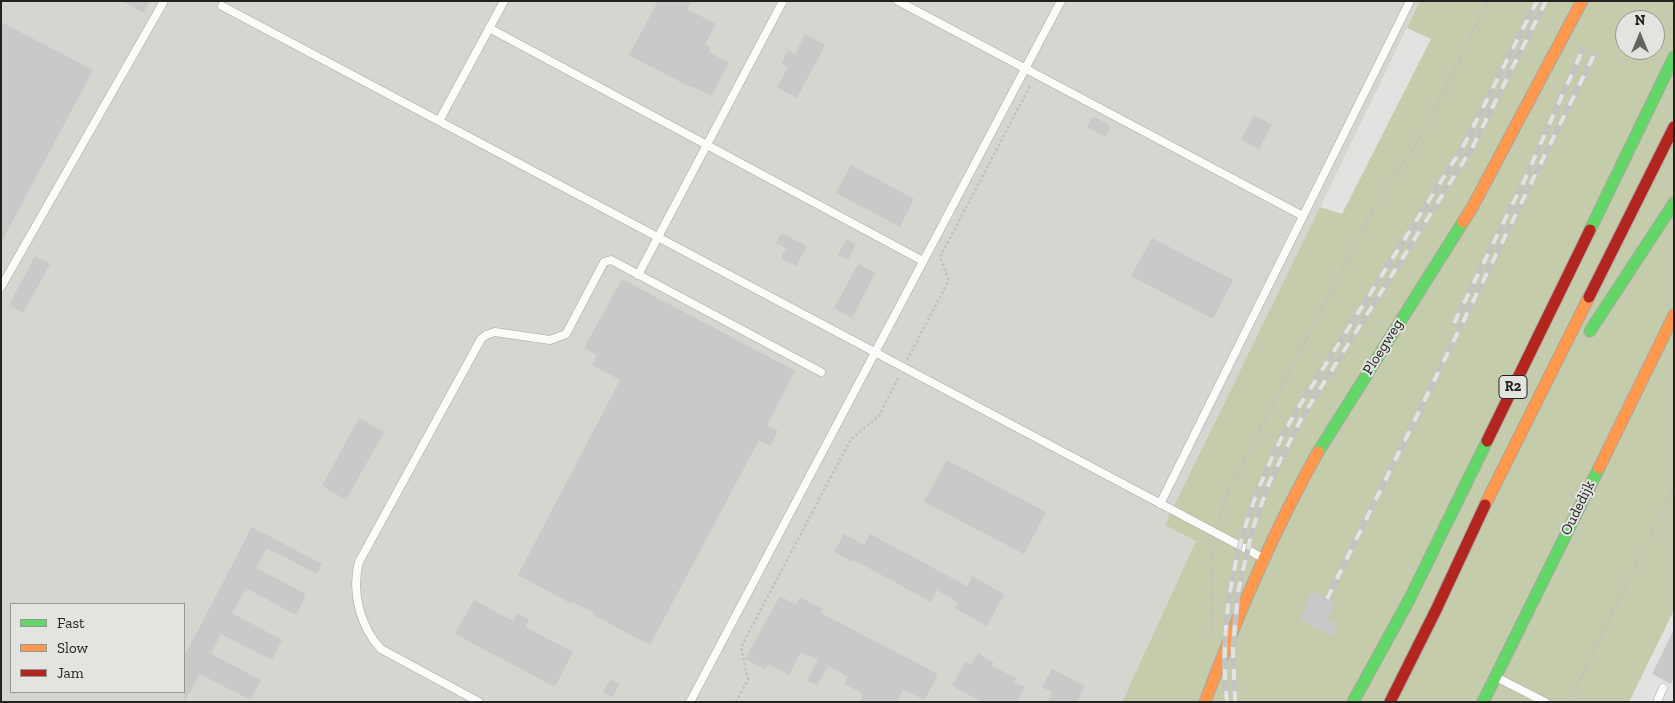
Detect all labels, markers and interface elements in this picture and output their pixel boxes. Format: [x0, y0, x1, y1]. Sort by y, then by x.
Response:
north arrow [1615, 10, 1665, 60]
text: N [1635, 12, 1645, 29]
street label: Ploegweg [1359, 316, 1407, 378]
road number: R2 [1499, 376, 1527, 398]
street label: Oudedijk [1557, 478, 1599, 538]
legend [10, 603, 185, 693]
text: Fast [57, 614, 85, 632]
text: Slow [57, 639, 88, 657]
text: Jam [57, 664, 84, 682]

